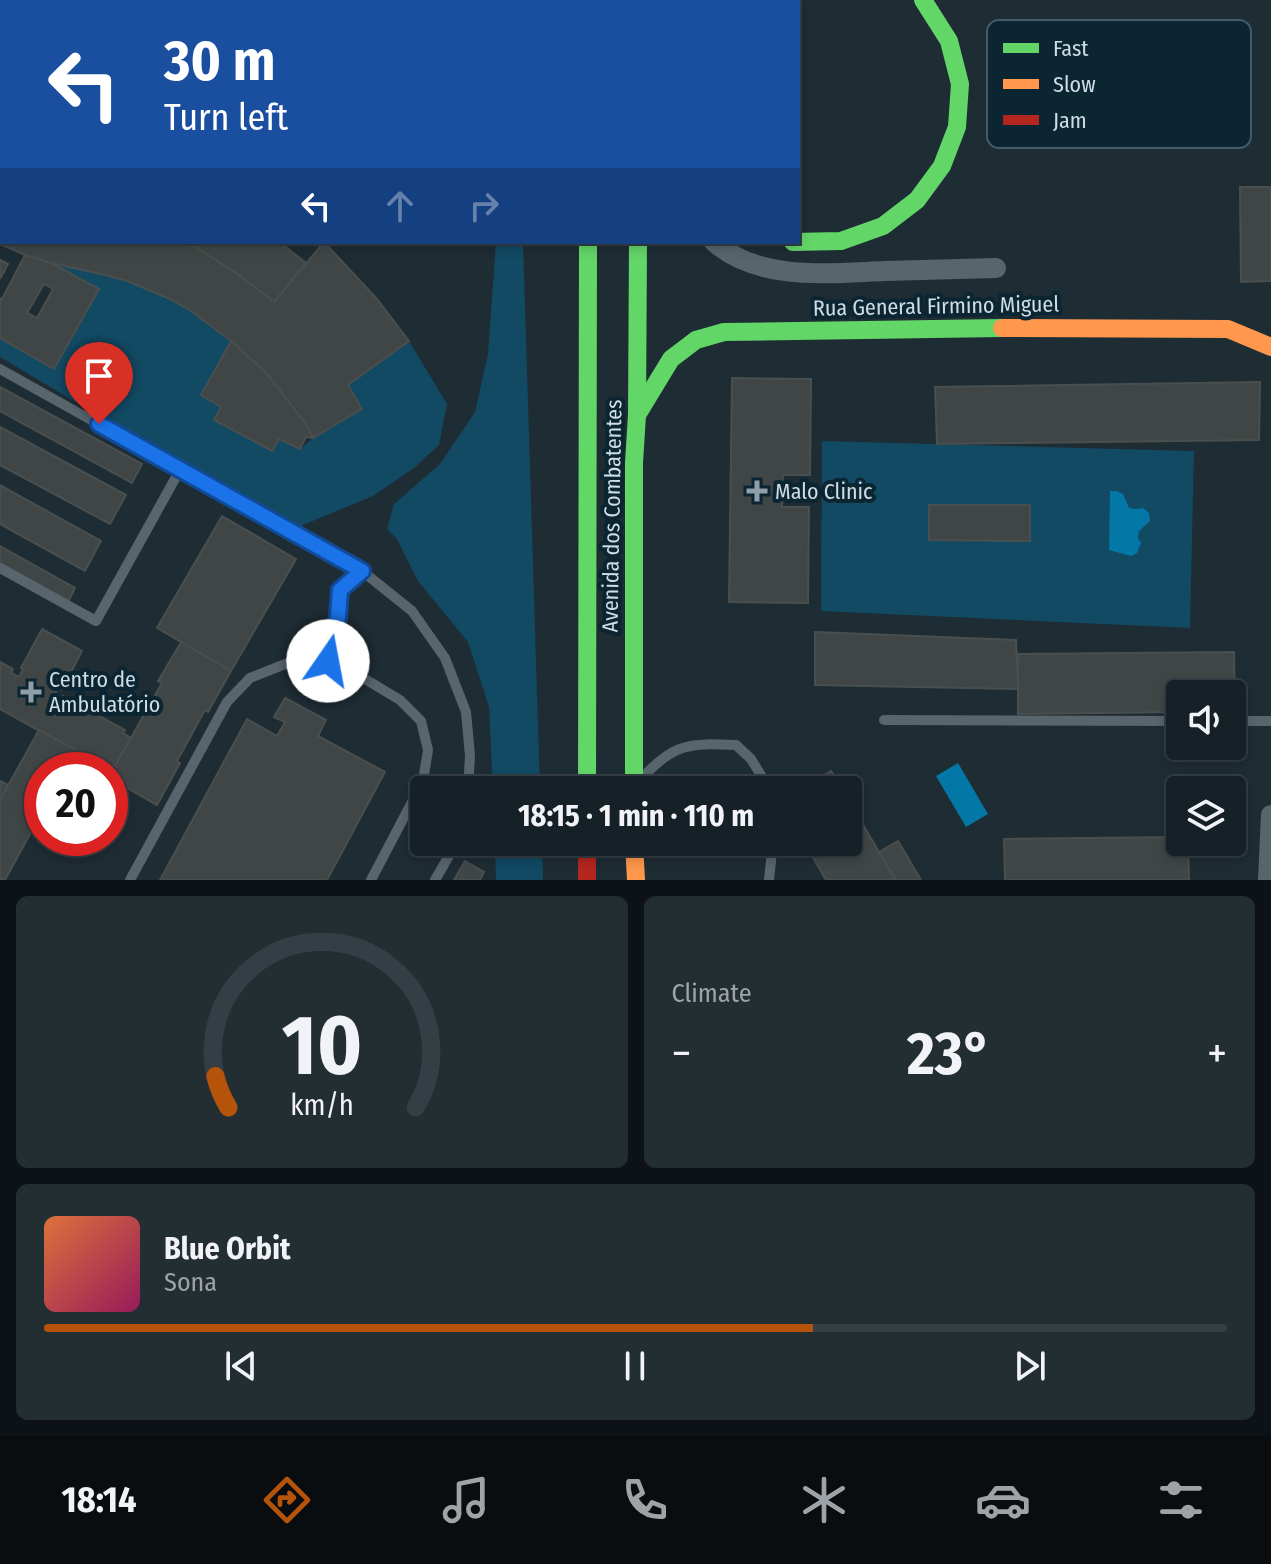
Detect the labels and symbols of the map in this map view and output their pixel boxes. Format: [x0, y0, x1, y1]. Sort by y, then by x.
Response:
legend [987, 20, 1251, 148]
text: Fast [1053, 35, 1089, 62]
text: Slow [1053, 71, 1096, 98]
text: Jam [1053, 107, 1087, 134]
street label: Rua General Firmino Miguel [813, 290, 1060, 322]
pin [65, 342, 133, 424]
street label: Avenida dos Combatentes [596, 399, 628, 633]
place label: Malo Clinic [775, 478, 873, 505]
marker: Malo Clinic [746, 480, 768, 502]
position arrow [286, 619, 370, 703]
place label: Centro de Ambulatório [49, 666, 160, 718]
marker: Centro de Ambulatório [20, 681, 42, 703]
speed limit sign: 20 [24, 752, 128, 856]

